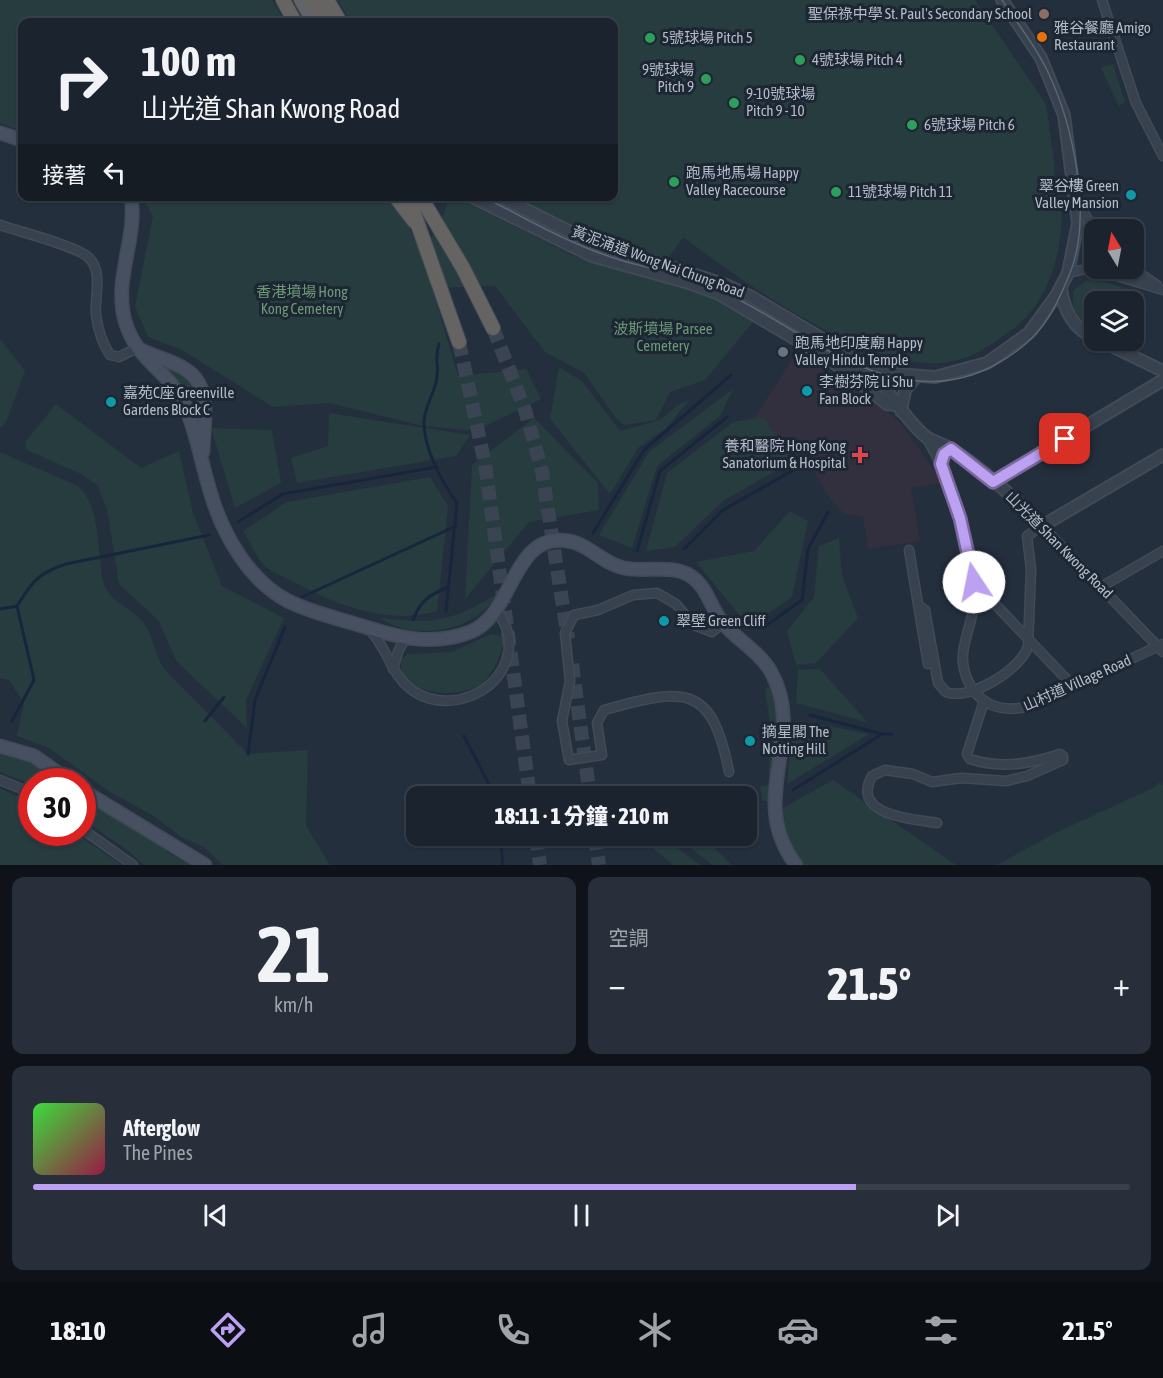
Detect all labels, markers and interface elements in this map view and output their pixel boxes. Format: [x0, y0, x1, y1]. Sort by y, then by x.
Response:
place label: 聖保祿中學 St. Paul's Secondary School [808, 5, 1032, 22]
marker: 聖保祿中學 St. Paul's Secondary School [1037, 7, 1051, 21]
place label: 雅谷餐廳 Amigo Restaurant [1054, 19, 1151, 53]
place label: 5號球場 Pitch 5 [662, 29, 753, 46]
marker: 雅谷餐廳 Amigo Restaurant [1035, 30, 1049, 44]
marker: 5號球場 Pitch 5 [643, 31, 657, 45]
text: 100 m [141, 37, 236, 85]
icon: right [42, 42, 120, 120]
place label: 4號球場 Pitch 4 [812, 51, 903, 68]
marker: 4號球場 Pitch 4 [793, 53, 807, 67]
place label: 9號球場 Pitch 9 [642, 61, 694, 95]
marker: 9號球場 Pitch 9 [699, 72, 713, 86]
place label: 9-10號球場 Pitch 9 - 10 [746, 85, 815, 119]
text: 山光道 Shan Kwong Road [141, 93, 400, 124]
marker: 9-10號球場 Pitch 9 - 10 [727, 96, 741, 110]
place label: 6號球場 Pitch 6 [924, 116, 1015, 133]
marker: 6號球場 Pitch 6 [905, 118, 919, 132]
icon: left [98, 156, 131, 189]
text: 接著 [42, 162, 86, 188]
place label: 跑馬地馬場 Happy Valley Racecourse [686, 164, 799, 198]
marker: 跑馬地馬場 Happy Valley Racecourse [667, 175, 681, 189]
place label: 翠谷樓 Green Valley Mansion [1035, 177, 1119, 211]
place label: 11號球場 Pitch 11 [848, 183, 953, 200]
marker: 11號球場 Pitch 11 [829, 185, 843, 199]
marker: 翠谷樓 Green Valley Mansion [1124, 188, 1138, 202]
north arrow [1084, 219, 1144, 279]
map controls [1084, 219, 1144, 351]
street label: 黃泥涌道 Wong Nai Chung Road [570, 222, 747, 301]
park label: 香港墳場 Hong Kong Cemetery [256, 283, 348, 317]
button: layers [1084, 291, 1144, 351]
park label: 波斯墳場 Parsee Cemetery [613, 320, 713, 354]
place label: 跑馬地印度廟 Happy Valley Hindu Temple [795, 334, 923, 368]
marker: 跑馬地印度廟 Happy Valley Hindu Temple [776, 345, 790, 359]
place label: 李樹芬院 Li Shu Fan Block [819, 373, 913, 407]
place label: 嘉苑C座 Greenville Gardens Block C [123, 384, 234, 418]
marker: 李樹芬院 Li Shu Fan Block [800, 384, 814, 398]
marker: 嘉苑C座 Greenville Gardens Block C [104, 395, 118, 409]
pin [1039, 413, 1090, 464]
icon: arrive [1048, 422, 1081, 455]
place label: 養和醫院 Hong Kong Sanatorium & Hospital [723, 437, 847, 471]
marker: 養和醫院 Hong Kong Sanatorium & Hospital [851, 446, 869, 464]
street label: 山光道 Shan Kwong Road [1002, 488, 1116, 602]
position arrow [942, 550, 1006, 614]
place label: 翠壁 Green Cliff [676, 612, 766, 629]
marker: 翠壁 Green Cliff [657, 614, 671, 628]
street label: 山村道 Village Road [1020, 651, 1133, 714]
place label: 摘星閣 The Notting Hill [762, 723, 830, 757]
marker: 摘星閣 The Notting Hill [743, 734, 757, 748]
speed limit sign: 30 [18, 768, 96, 846]
text: 18:11 · 1 分鐘 · 210 m [495, 803, 668, 829]
text: 21 [257, 909, 330, 999]
text: 空調 [609, 926, 649, 949]
text: 21.5° [827, 958, 911, 1010]
text: − [609, 965, 626, 1003]
text: + [1113, 965, 1130, 1003]
text: km/h [274, 993, 314, 1016]
text: Afterglow [123, 1115, 200, 1141]
text: The Pines [123, 1141, 193, 1164]
icon: previous [199, 1199, 232, 1232]
icon: pause [565, 1199, 598, 1232]
icon: next [931, 1199, 964, 1232]
icon: directions [207, 1309, 249, 1351]
icon: music [349, 1309, 391, 1351]
icon: phone [492, 1309, 534, 1351]
icon: climate [634, 1309, 676, 1351]
icon: car [777, 1309, 819, 1351]
icon: filters [920, 1309, 962, 1351]
text: 18:10 [50, 1315, 106, 1346]
text: 21.5° [1062, 1315, 1113, 1346]

